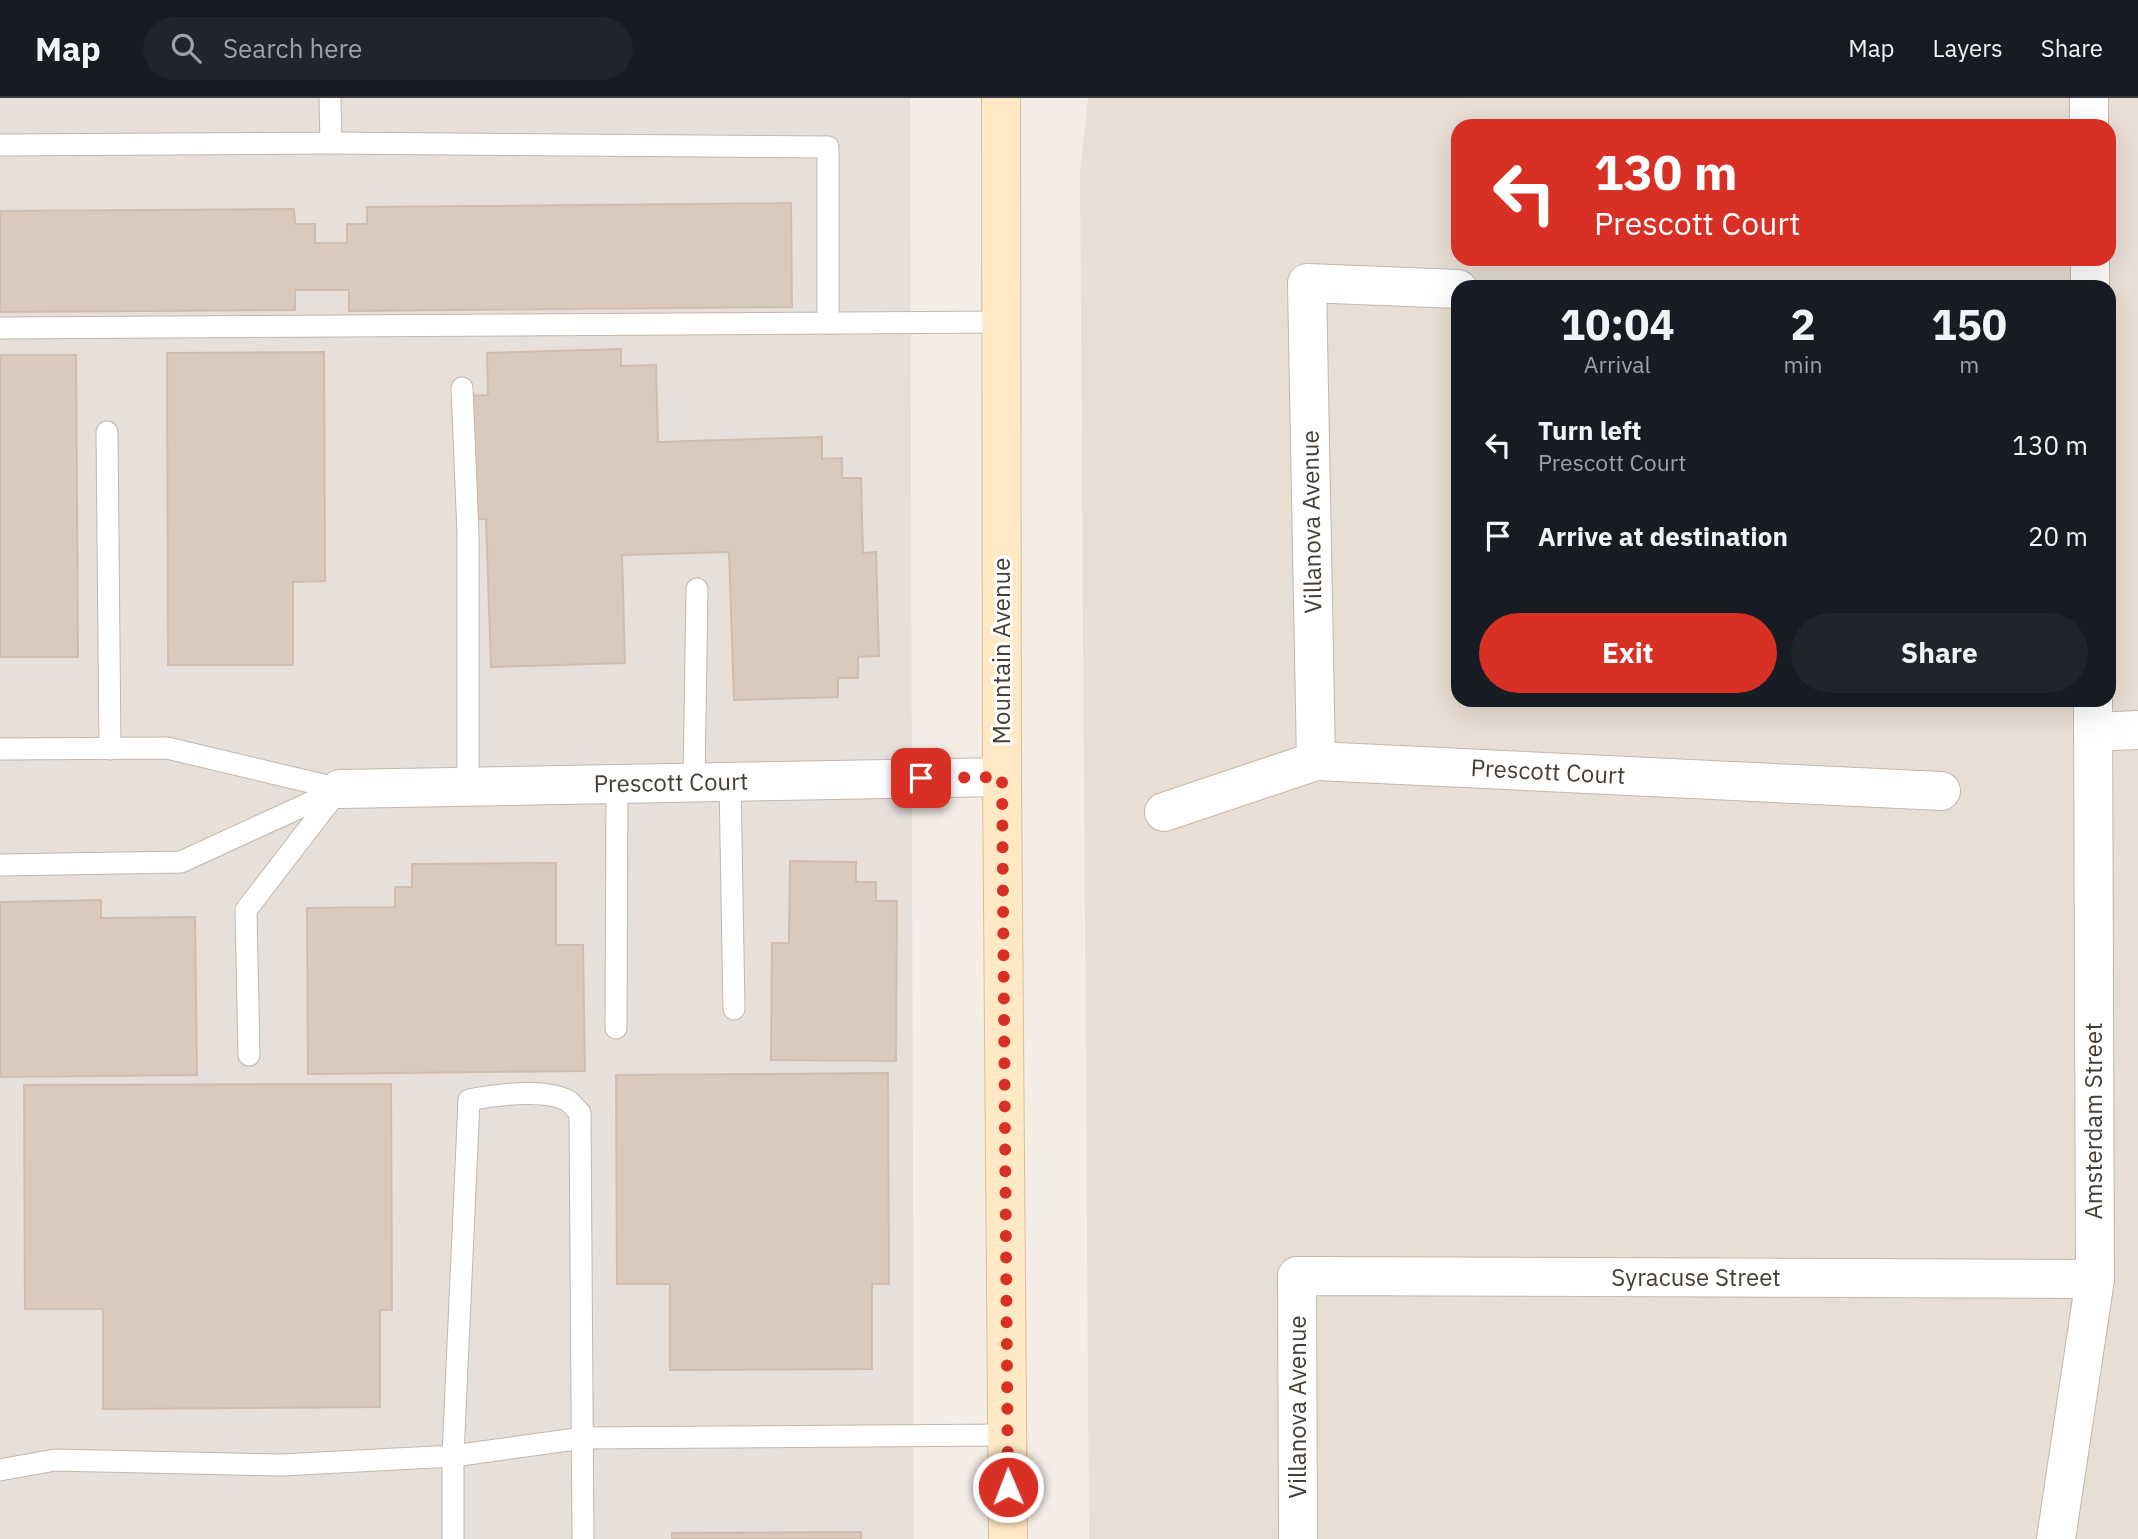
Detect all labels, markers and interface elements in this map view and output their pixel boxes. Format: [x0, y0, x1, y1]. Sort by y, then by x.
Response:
search box [143, 17, 633, 80]
text: Map [35, 27, 101, 70]
icon: search [167, 29, 205, 67]
text: Search here [223, 31, 362, 65]
text: Map [1848, 32, 1895, 64]
text: Layers [1933, 32, 2003, 64]
text: Share [2041, 32, 2103, 64]
text: 130 m [1594, 140, 1738, 203]
icon: left [1479, 147, 1570, 238]
text: Prescott Court [1594, 202, 1800, 244]
text: 10:04 [1560, 297, 1675, 352]
text: 2 [1790, 297, 1816, 352]
text: 150 [1931, 297, 2007, 352]
text: Arrival [1584, 349, 1651, 379]
text: min [1784, 349, 1822, 379]
text: m [1959, 349, 1979, 379]
text: Turn left [1538, 413, 1641, 447]
icon: left [1479, 426, 1517, 464]
text: 130 m [2012, 428, 2088, 462]
street label: Villanova Avenue [1293, 430, 1329, 614]
text: Prescott Court [1538, 447, 1686, 477]
icon: arrive [1479, 517, 1517, 555]
text: Arrive at destination [1538, 519, 1788, 553]
text: 20 m [2028, 519, 2088, 553]
street label: Mountain Avenue [985, 558, 1017, 744]
button: Exit [1479, 613, 1777, 693]
button: Share [1791, 613, 2088, 693]
pin [891, 748, 951, 808]
street label: Prescott Court [1470, 751, 1626, 791]
icon: arrive [902, 759, 940, 797]
street label: Prescott Court [593, 765, 749, 799]
street label: Amsterdam Street [2077, 1022, 2109, 1220]
street label: Syracuse Street [1611, 1261, 1781, 1293]
street label: Villanova Avenue [1281, 1315, 1313, 1499]
position arrow [971, 1450, 1045, 1524]

